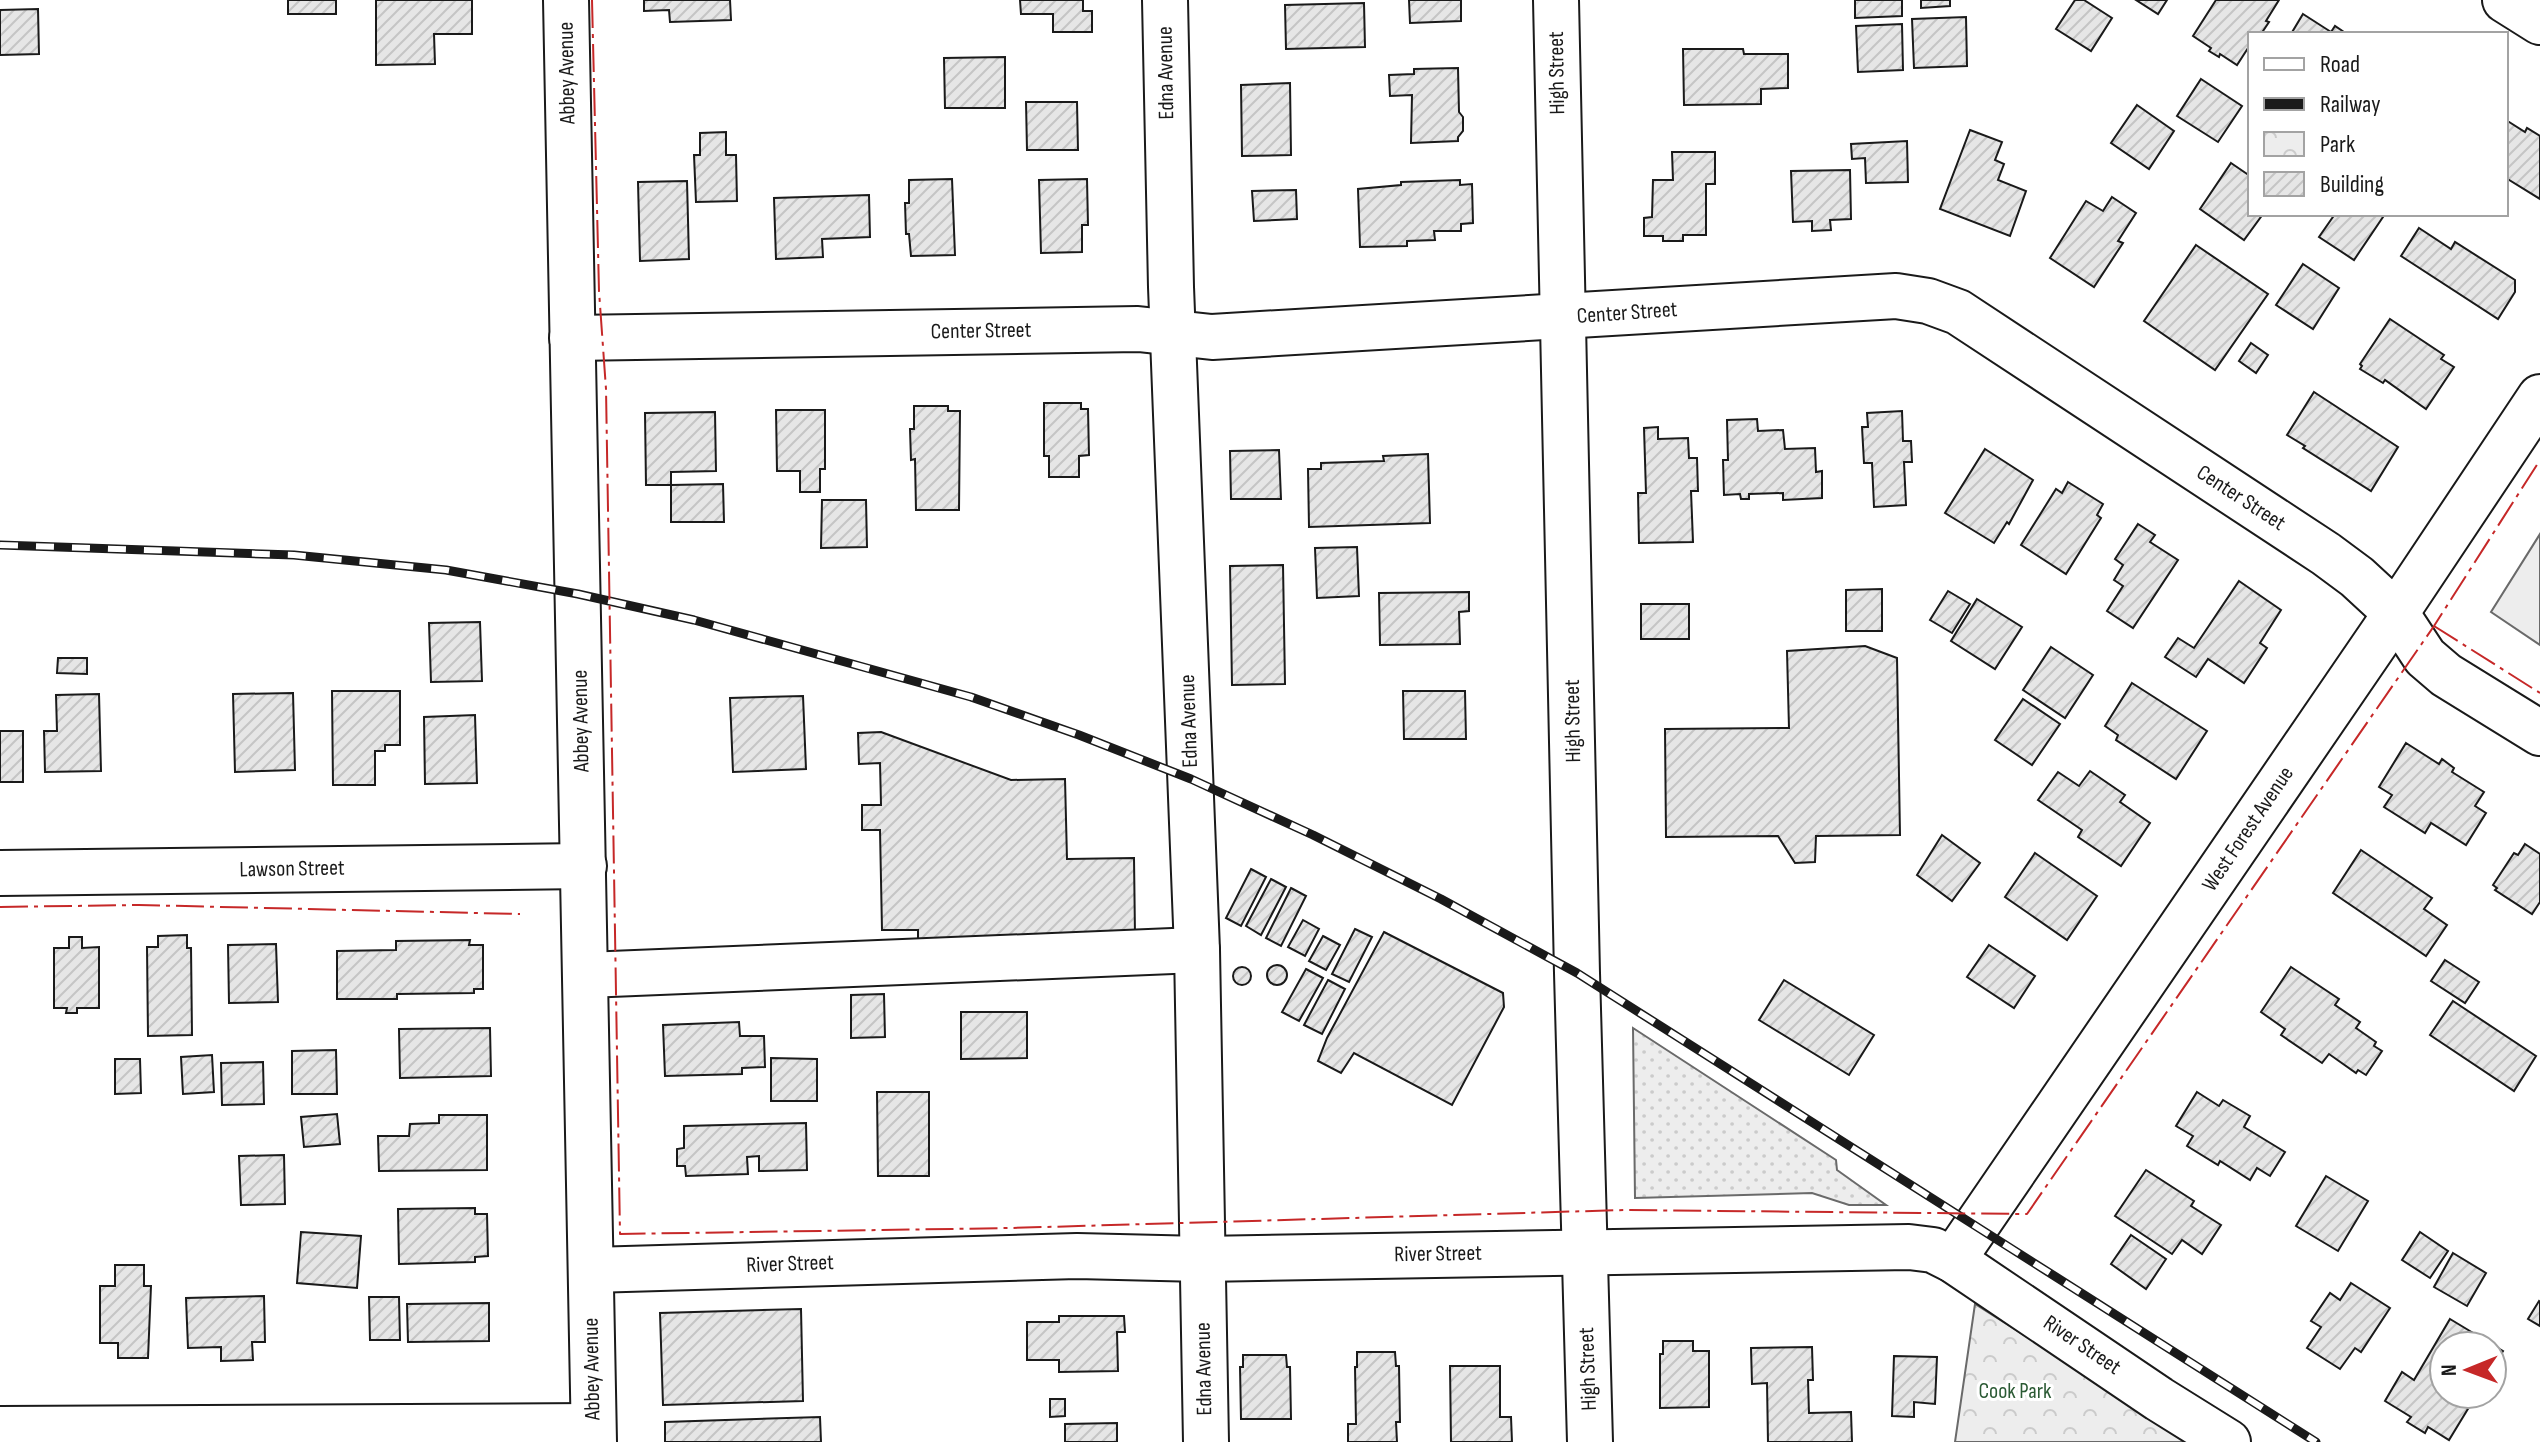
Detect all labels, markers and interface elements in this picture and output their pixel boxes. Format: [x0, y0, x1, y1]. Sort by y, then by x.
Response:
street label: Abbey Avenue [553, 22, 581, 125]
street label: Edna Avenue [1152, 26, 1180, 120]
street label: High Street [1543, 31, 1571, 115]
legend [2248, 32, 2508, 216]
text: Road [2320, 50, 2360, 79]
text: Railway [2320, 90, 2380, 119]
text: Park [2320, 130, 2355, 159]
text: Building [2320, 170, 2384, 199]
street label: Center Street [1576, 296, 1678, 330]
street label: Center Street [931, 317, 1032, 345]
street label: Center Street [2192, 459, 2291, 537]
street label: Abbey Avenue [567, 670, 595, 773]
street label: Edna Avenue [1174, 674, 1204, 768]
street label: High Street [1559, 679, 1587, 763]
street label: West Forest Avenue [2196, 761, 2300, 897]
street label: Lawson Street [239, 855, 345, 883]
street label: River Street [1394, 1240, 1482, 1268]
street label: River Street [746, 1249, 835, 1279]
street label: River Street [2038, 1309, 2126, 1381]
street label: Abbey Avenue [578, 1318, 606, 1421]
street label: Edna Avenue [1190, 1322, 1218, 1416]
street label: High Street [1573, 1327, 1603, 1411]
north arrow [2428, 1330, 2508, 1410]
text: N [2436, 1364, 2463, 1376]
park label: Cook Park [1979, 1378, 2052, 1405]

